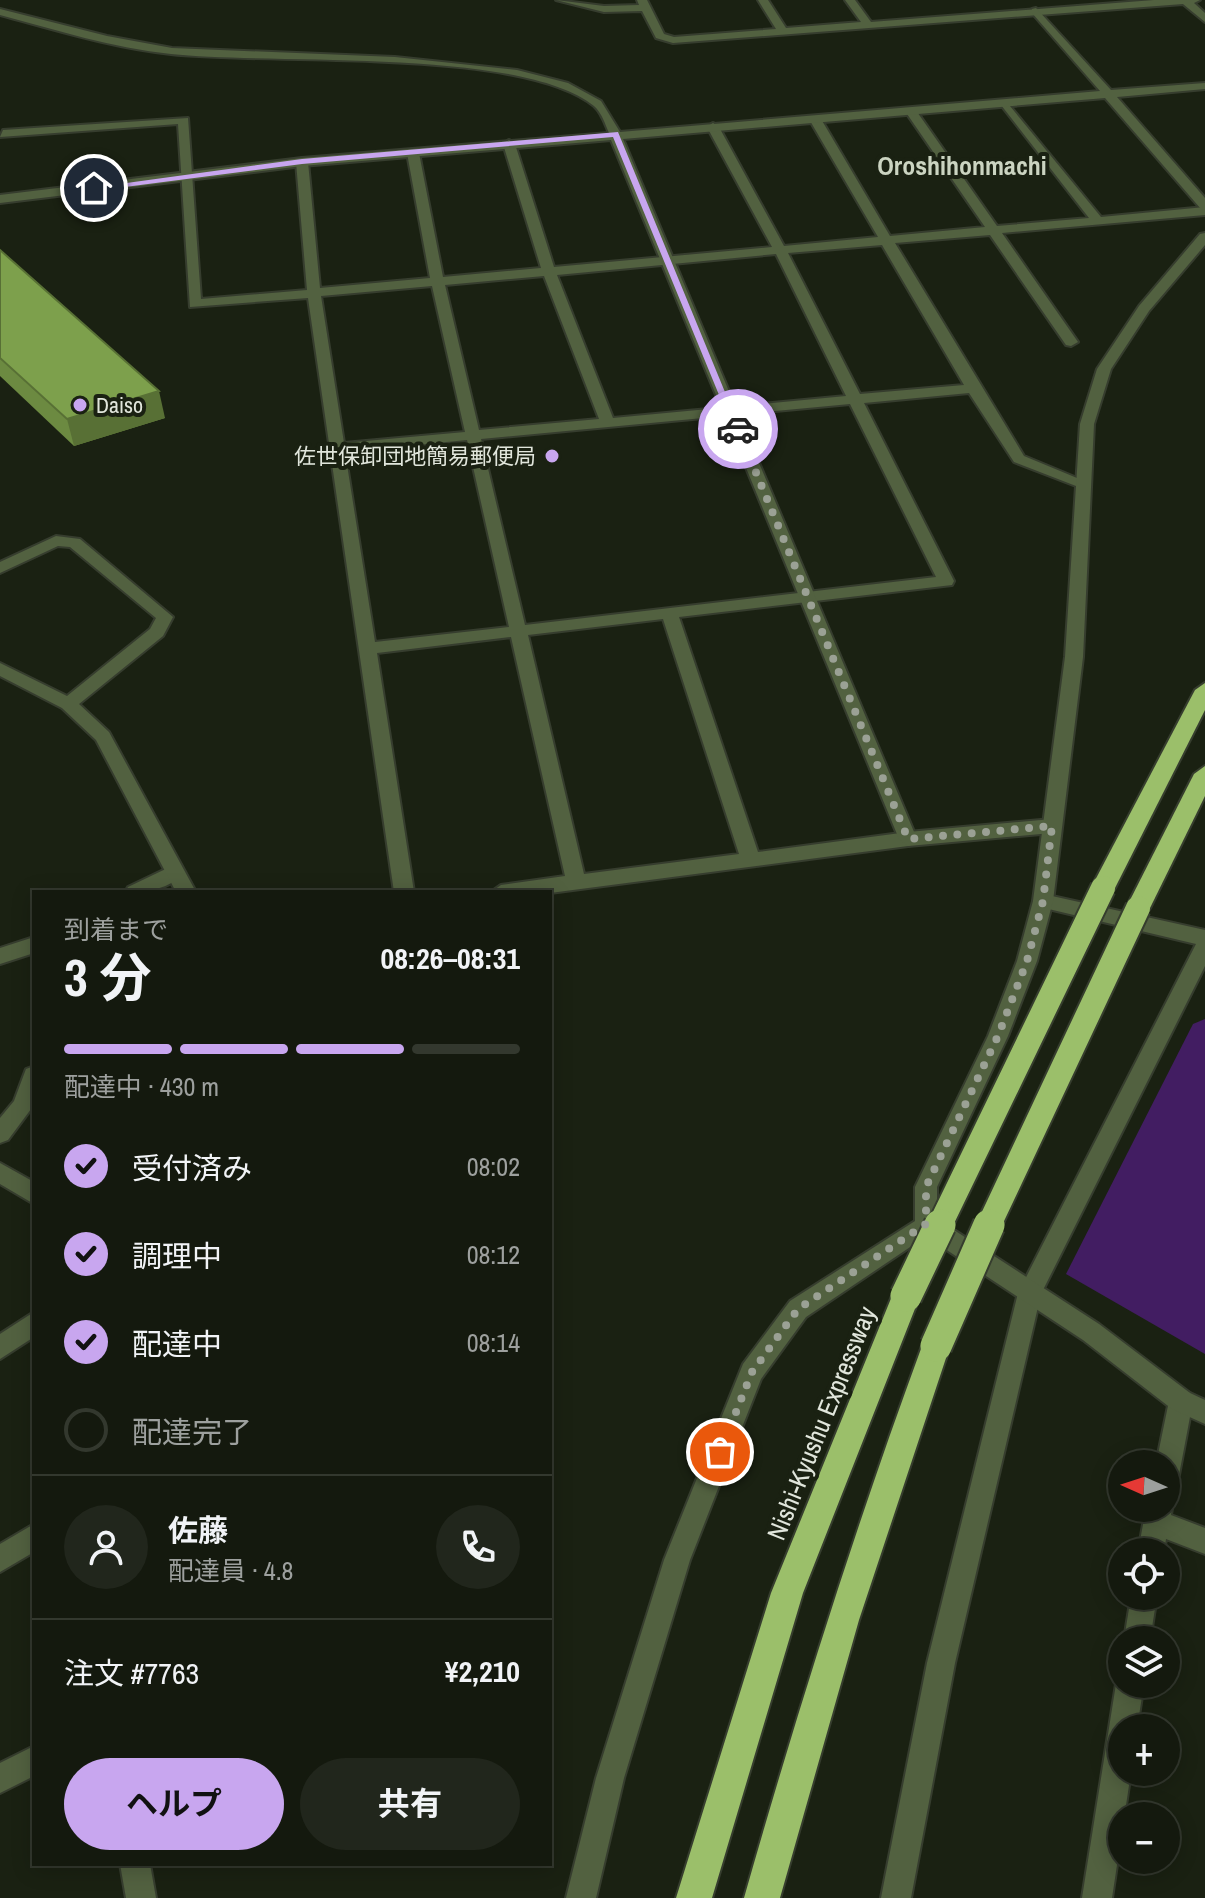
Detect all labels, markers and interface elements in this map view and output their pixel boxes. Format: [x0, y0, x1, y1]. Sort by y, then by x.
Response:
district label: Oroshihonmachi [877, 148, 1047, 183]
pin [60, 154, 128, 222]
icon: home [72, 166, 116, 210]
courier [698, 389, 778, 469]
place label: Daiso [96, 390, 143, 420]
marker: Daiso [71, 396, 89, 414]
icon: car [716, 407, 760, 451]
place label: 佐世保卸団地簡易郵便局 [294, 441, 536, 471]
marker: 佐世保卸団地簡易郵便局 [543, 447, 561, 465]
text: 到着まで [64, 912, 168, 947]
text: 08:26–08:31 [381, 938, 520, 978]
text: 3 分 [64, 942, 152, 1012]
text: 配達中 · 430 m [64, 1069, 219, 1104]
icon: check [64, 1144, 108, 1188]
text: 受付済み [132, 1148, 252, 1188]
text: 08:02 [467, 1149, 520, 1184]
icon: check [64, 1232, 108, 1276]
text: 調理中 [132, 1236, 222, 1276]
text: 08:12 [467, 1237, 520, 1272]
street label: Nishi-Kyushu Expressway [758, 1301, 884, 1545]
icon: check [64, 1320, 108, 1364]
text: 配達中 [132, 1324, 222, 1364]
text: 08:14 [467, 1325, 520, 1360]
text: 配達完了 [132, 1412, 252, 1452]
pin [686, 1418, 754, 1486]
icon: bag [698, 1430, 742, 1474]
north arrow [1108, 1450, 1180, 1522]
map controls [1108, 1450, 1180, 1874]
button: person [64, 1505, 148, 1589]
button: phone [436, 1505, 520, 1589]
text: 佐藤 [168, 1510, 228, 1550]
button: locate [1108, 1538, 1180, 1610]
text: 配達員 · 4.8 [168, 1553, 293, 1588]
button: layers [1108, 1626, 1180, 1698]
text: ¥2,210 [445, 1651, 520, 1691]
text: 注文 #7763 [64, 1653, 199, 1693]
button: + [1108, 1714, 1180, 1786]
button: ヘルプ [64, 1758, 284, 1850]
button: 共有 [300, 1758, 520, 1850]
button: − [1108, 1802, 1180, 1874]

